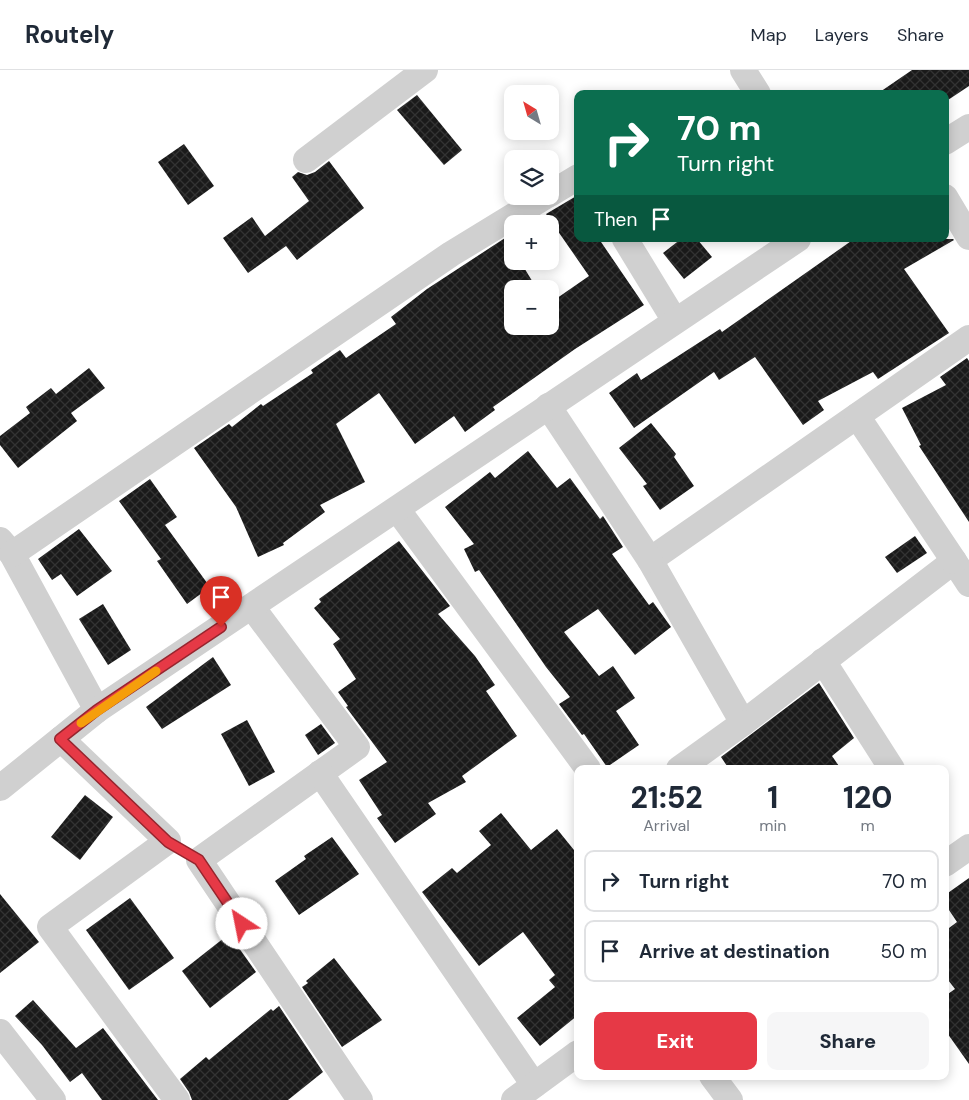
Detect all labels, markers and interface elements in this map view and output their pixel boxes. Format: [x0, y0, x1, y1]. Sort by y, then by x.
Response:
text: Routely [25, 19, 114, 50]
text: Map [751, 23, 787, 47]
text: Layers [815, 23, 869, 47]
text: Share [897, 23, 944, 47]
north arrow [504, 85, 559, 140]
map controls [504, 85, 559, 335]
text: 70 m [677, 105, 761, 151]
icon: right [594, 110, 659, 175]
text: Turn right [677, 149, 774, 178]
button: layers [504, 150, 559, 205]
icon: arrive [647, 205, 675, 233]
text: Then [594, 207, 637, 232]
button: + [504, 215, 559, 270]
button: − [504, 280, 559, 335]
pin [200, 576, 242, 627]
icon: arrive [207, 583, 235, 611]
text: 21:52 [631, 778, 703, 817]
text: 1 [767, 778, 778, 817]
text: 120 [843, 778, 892, 817]
text: Arrival [643, 815, 690, 836]
text: min [759, 815, 786, 836]
text: m [861, 815, 875, 836]
icon: right [596, 867, 624, 895]
text: Turn right [639, 869, 729, 894]
text: 70 m [882, 869, 927, 894]
position arrow [215, 897, 267, 949]
icon: arrive [596, 937, 624, 965]
text: Arrive at destination [639, 939, 830, 964]
text: 50 m [880, 939, 927, 964]
button: Exit [594, 1012, 757, 1070]
button: Share [767, 1012, 929, 1070]

